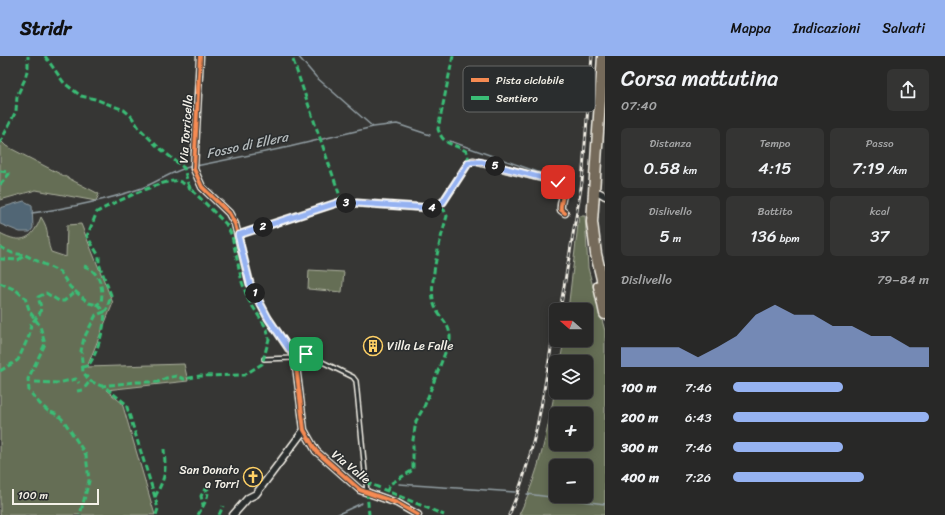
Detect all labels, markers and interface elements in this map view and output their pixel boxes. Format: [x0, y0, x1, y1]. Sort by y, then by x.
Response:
text: Stridr [20, 12, 71, 45]
text: Mappa [730, 16, 771, 41]
text: Indicazioni [793, 16, 860, 41]
text: Salvati [882, 16, 925, 41]
text: Corsa mattutina [621, 59, 778, 98]
legend [463, 66, 595, 112]
button: share [887, 69, 929, 111]
text: Pista ciclabile [496, 71, 565, 90]
text: Sentiero [496, 89, 538, 108]
street label: Via Torricella [173, 94, 199, 164]
text: 07:40 [621, 94, 657, 117]
water label: Fosso di Ellera [204, 125, 291, 165]
text: Distanza [649, 134, 691, 153]
text: Tempo [760, 134, 790, 153]
text: Passo [866, 134, 894, 153]
text: 0.58 [643, 153, 680, 183]
text: 4:15 [758, 153, 792, 183]
text: 7:19 [852, 153, 885, 183]
pin: 5 [485, 156, 505, 176]
text: 5 [492, 156, 498, 175]
text: km [680, 161, 697, 180]
text: /km [885, 161, 907, 180]
pin [541, 165, 575, 199]
icon: check [547, 171, 569, 193]
pin: 3 [336, 193, 356, 213]
text: 3 [343, 193, 349, 212]
pin: 4 [422, 198, 442, 218]
text: 4 [429, 198, 435, 217]
text: Dislivello [649, 202, 692, 221]
text: Battito [758, 202, 792, 221]
text: kcal [870, 202, 890, 221]
pin: 2 [253, 217, 273, 237]
text: 2 [260, 217, 266, 236]
text: 5 [659, 221, 670, 251]
text: 136 [750, 221, 777, 251]
text: 37 [870, 221, 889, 251]
text: m [670, 229, 681, 248]
text: bpm [777, 229, 800, 248]
text: Dislivello [621, 268, 672, 291]
text: 79–84 m [877, 268, 929, 291]
pin: 1 [245, 283, 265, 303]
text: 1 [253, 283, 257, 302]
north arrow [549, 303, 593, 347]
map controls [549, 303, 593, 503]
building icon: Villa Le Falle [362, 335, 384, 357]
place label: Villa Le Falle [387, 335, 453, 357]
pin [289, 337, 323, 371]
icon: arrive [295, 343, 317, 365]
button: layers [549, 355, 593, 399]
text: 100 m [621, 376, 656, 399]
text: 7:46 [685, 376, 712, 399]
text: 200 m [621, 406, 658, 429]
text: 6:43 [685, 406, 712, 429]
button: + [549, 407, 593, 451]
text: 300 m [621, 436, 658, 459]
text: 7:46 [685, 436, 712, 459]
street label: Via Valle [326, 444, 376, 490]
place label: San Donato a Torri [179, 459, 240, 495]
button: − [549, 459, 593, 503]
church icon: San Donato a Torri [242, 466, 264, 488]
text: 400 m [621, 466, 659, 489]
text: 7:26 [685, 466, 711, 489]
text: 100 m [18, 486, 48, 505]
scale bar [12, 487, 99, 506]

